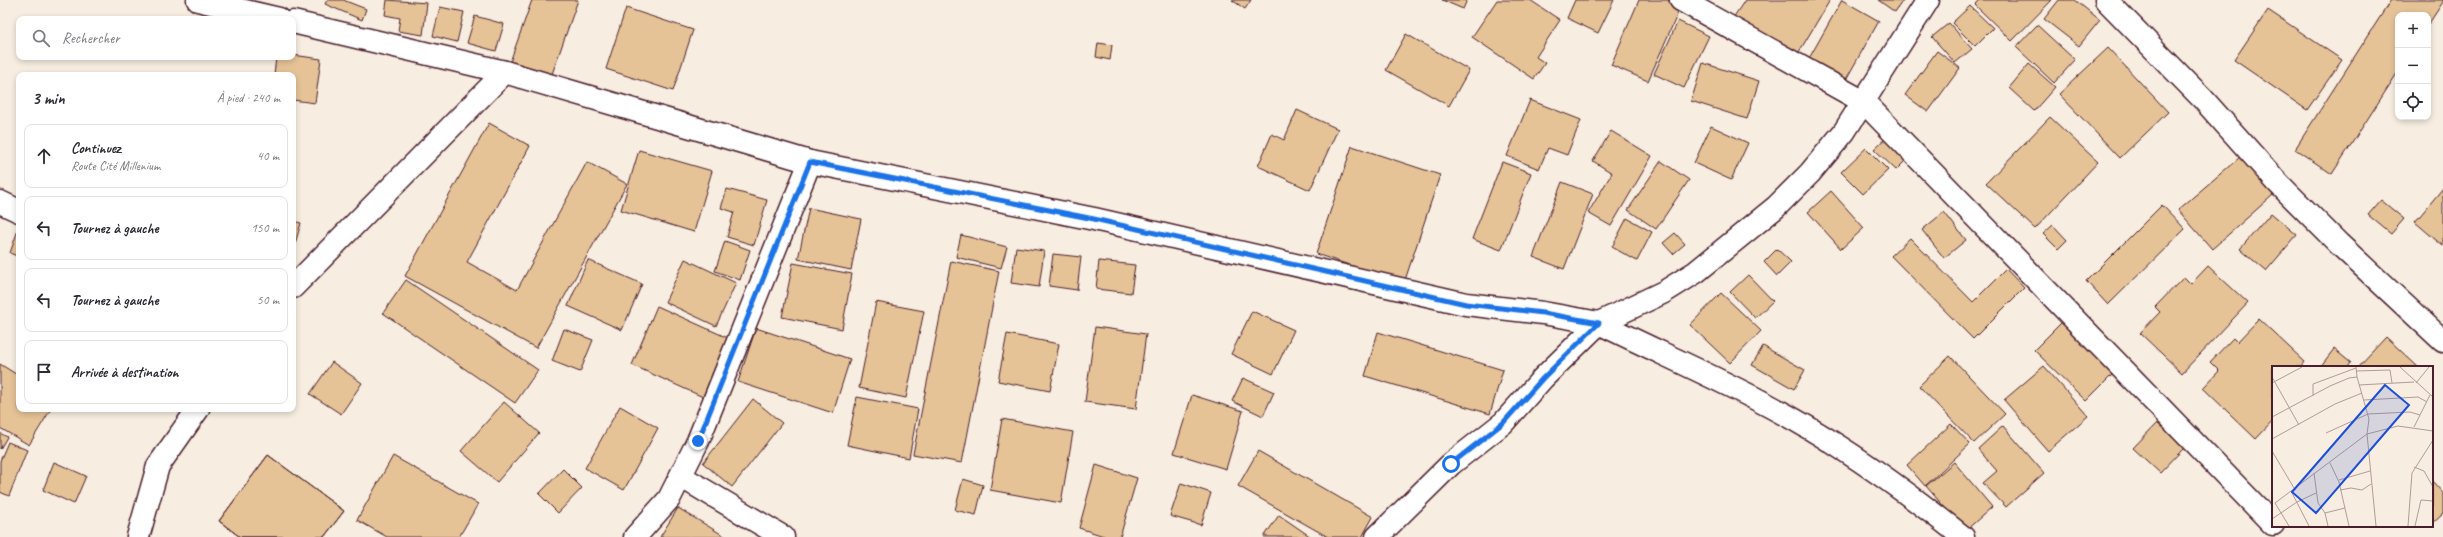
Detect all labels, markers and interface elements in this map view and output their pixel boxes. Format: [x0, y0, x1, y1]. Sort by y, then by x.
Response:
map controls [2395, 12, 2431, 120]
button: + [2395, 12, 2431, 48]
search box [16, 16, 296, 60]
icon: search [30, 27, 52, 49]
text: Rechercher [62, 29, 120, 48]
button: − [2395, 48, 2431, 84]
button: locate [2395, 84, 2431, 120]
text: 3 min [32, 88, 65, 109]
text: À pied · 240 m [217, 90, 280, 106]
text: Continuez [71, 139, 121, 158]
icon: ahead [33, 145, 55, 167]
text: 40 m [257, 148, 279, 164]
text: Route Cité Millenium [71, 158, 160, 174]
icon: left [33, 217, 55, 239]
text: Tournez à gauche [71, 219, 158, 238]
text: 150 m [251, 220, 279, 236]
icon: left [33, 289, 55, 311]
text: Tournez à gauche [71, 291, 158, 310]
text: 50 m [257, 292, 279, 308]
icon: arrive [33, 361, 55, 383]
text: Arrivée à destination [71, 363, 179, 382]
inset map [2272, 366, 2433, 527]
route end [689, 432, 707, 450]
route start [1442, 455, 1460, 473]

